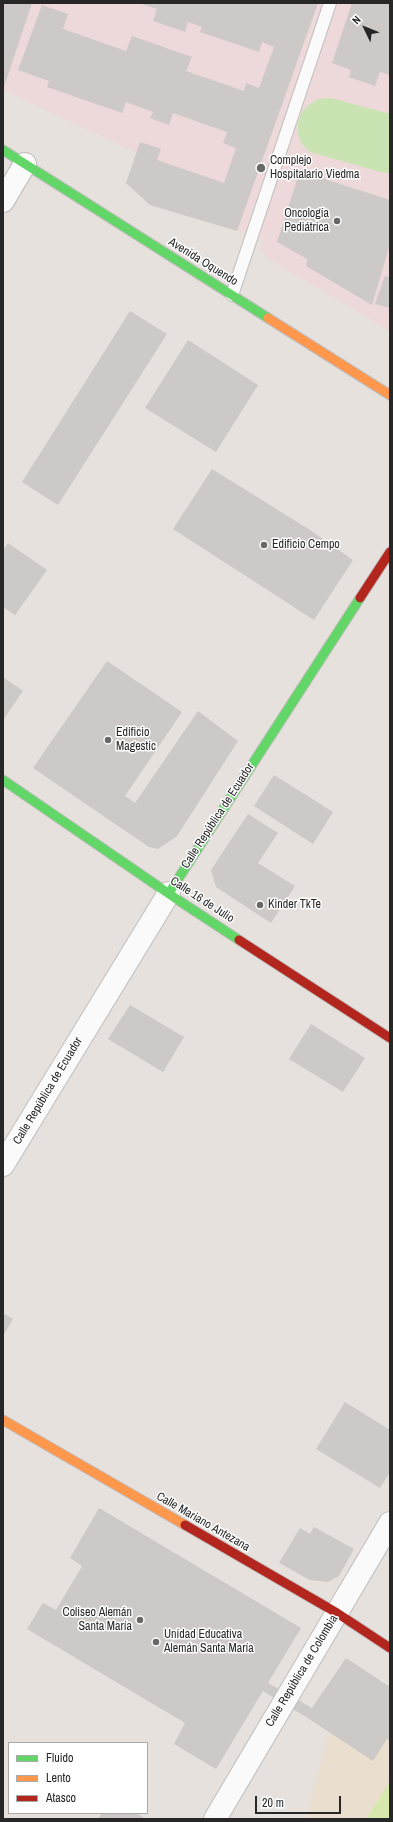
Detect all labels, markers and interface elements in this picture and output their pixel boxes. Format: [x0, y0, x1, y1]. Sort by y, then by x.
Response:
north arrow [345, 8, 385, 48]
text: N [349, 13, 364, 27]
place label: Complejo Hospitalario Viedma [270, 154, 360, 182]
marker: Complejo Hospitalario Viedma [255, 162, 267, 174]
place label: Oncología Pediátrica [284, 207, 329, 235]
marker: Oncología Pediátrica [332, 216, 342, 226]
street label: Avenida Oquendo [166, 235, 240, 289]
place label: Edificio Cempo [272, 538, 340, 552]
marker: Edificio Cempo [259, 540, 269, 550]
place label: Edificio Magestic [116, 726, 156, 754]
marker: Edificio Magestic [103, 735, 113, 745]
street label: Calle República de Ecuador [179, 761, 257, 871]
street label: Calle 16 de Julio [167, 874, 237, 926]
place label: Kinder TkTe [268, 898, 321, 912]
marker: Kinder TkTe [255, 900, 265, 910]
street label: Calle República de Ecuador [10, 1035, 86, 1147]
street label: Calle Mariano Antezana [154, 1489, 252, 1555]
place label: Coliseo Alemán Santa María [63, 1606, 132, 1634]
street label: Calle República de Colombia [263, 1612, 341, 1730]
marker: Coliseo Alemán Santa María [135, 1615, 145, 1625]
place label: Unidad Educativa Alemán Santa María [164, 1628, 254, 1656]
marker: Unidad Educativa Alemán Santa María [151, 1637, 161, 1647]
legend [8, 1742, 148, 1814]
text: Fluido [46, 1750, 73, 1766]
text: Lento [46, 1770, 71, 1786]
scale bar [257, 1788, 343, 1814]
text: Atasco [46, 1790, 76, 1806]
text: 20 m [262, 1795, 284, 1811]

